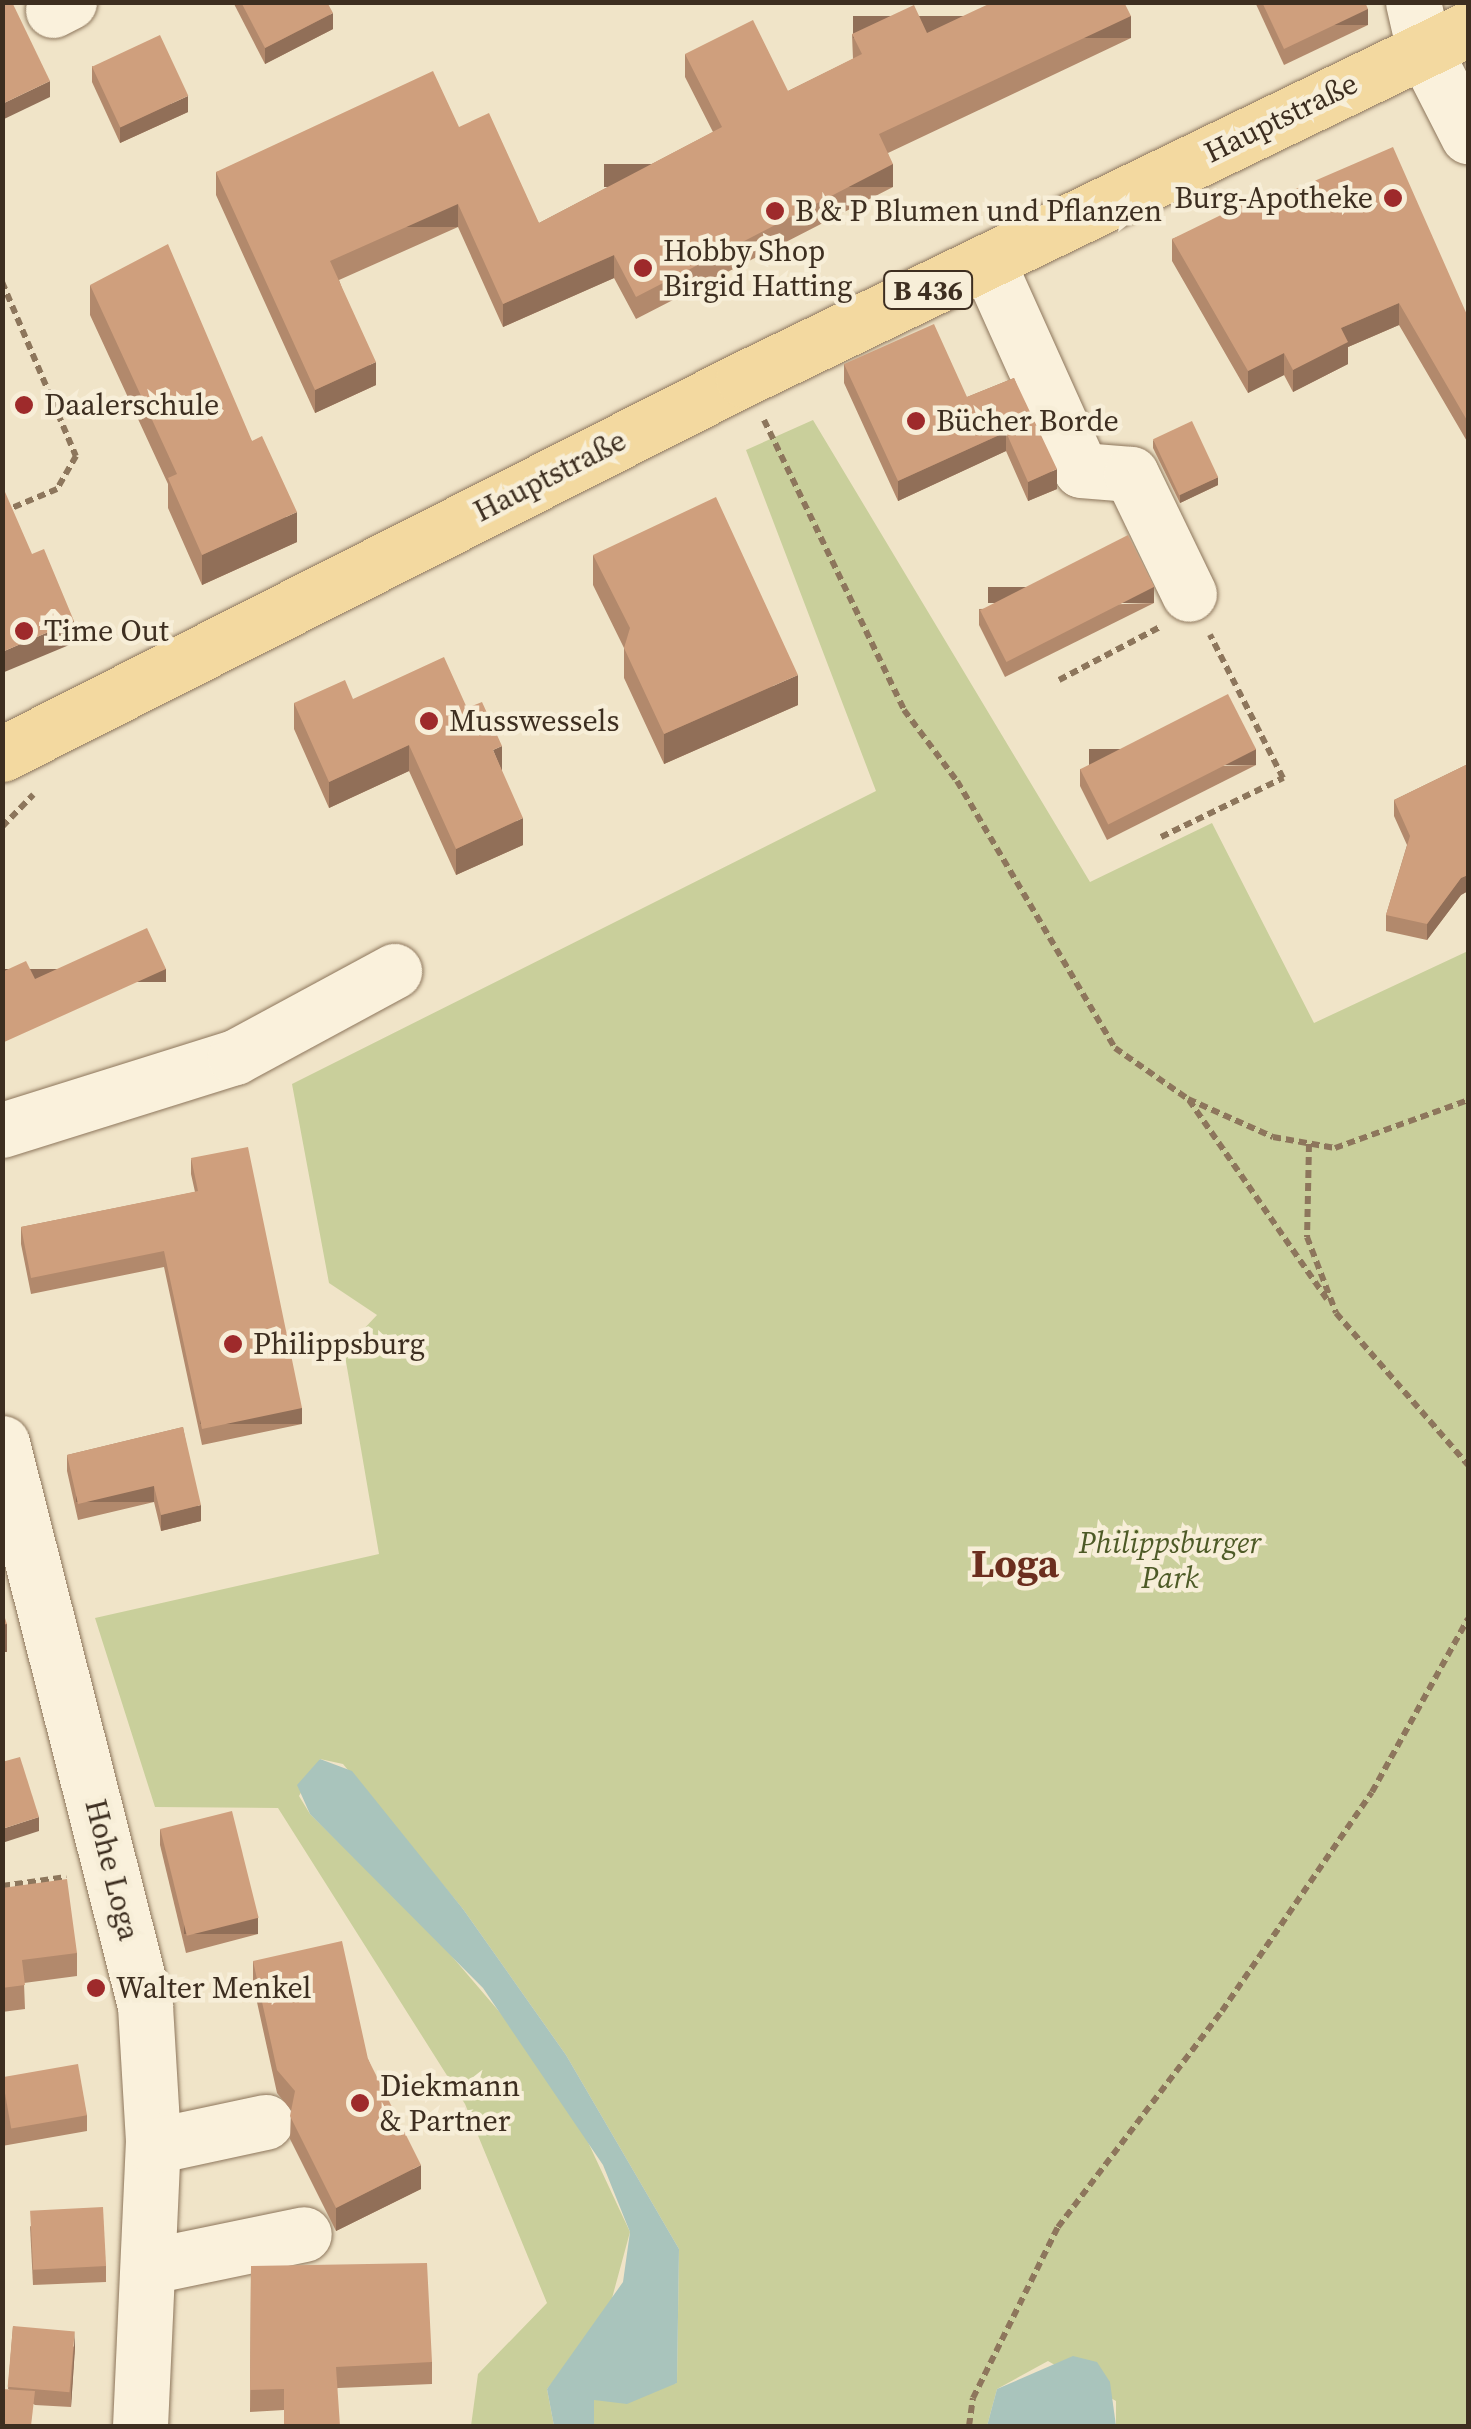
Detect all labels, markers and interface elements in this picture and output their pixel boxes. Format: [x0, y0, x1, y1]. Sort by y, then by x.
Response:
street label: Hauptstraße [1199, 65, 1363, 171]
place label: Burg-Apotheke [1174, 180, 1373, 216]
marker: Burg-Apotheke [1382, 187, 1404, 209]
place label: B & P Blumen und Pflanzen [795, 193, 1162, 229]
marker: B & P Blumen und Pflanzen [764, 200, 786, 222]
place label: Hobby Shop Birgid Hatting [663, 233, 852, 304]
marker: Hobby Shop Birgid Hatting [632, 257, 654, 279]
road number: B 436 [883, 267, 973, 313]
place label: Daalerschule [44, 387, 219, 423]
marker: Daalerschule [13, 394, 35, 416]
place label: Bücher Borde [936, 403, 1119, 439]
marker: Bücher Borde [905, 410, 927, 432]
street label: Hauptstraße [468, 422, 632, 530]
place label: Time Out [44, 613, 169, 649]
marker: Time Out [13, 620, 35, 642]
place label: Musswessels [449, 703, 620, 739]
marker: Musswessels [418, 710, 440, 732]
place label: Philippsburg [253, 1326, 425, 1362]
marker: Philippsburg [222, 1333, 244, 1355]
park label: Philippsburger Park [1079, 1525, 1261, 1596]
district label: Loga [971, 1539, 1059, 1587]
street label: Hohe Loga [77, 1796, 147, 1944]
place label: Walter Menkel [116, 1970, 311, 2006]
marker: Walter Menkel [85, 1977, 107, 1999]
place label: Diekmann & Partner [380, 2068, 520, 2138]
marker: Diekmann & Partner [349, 2092, 371, 2114]

